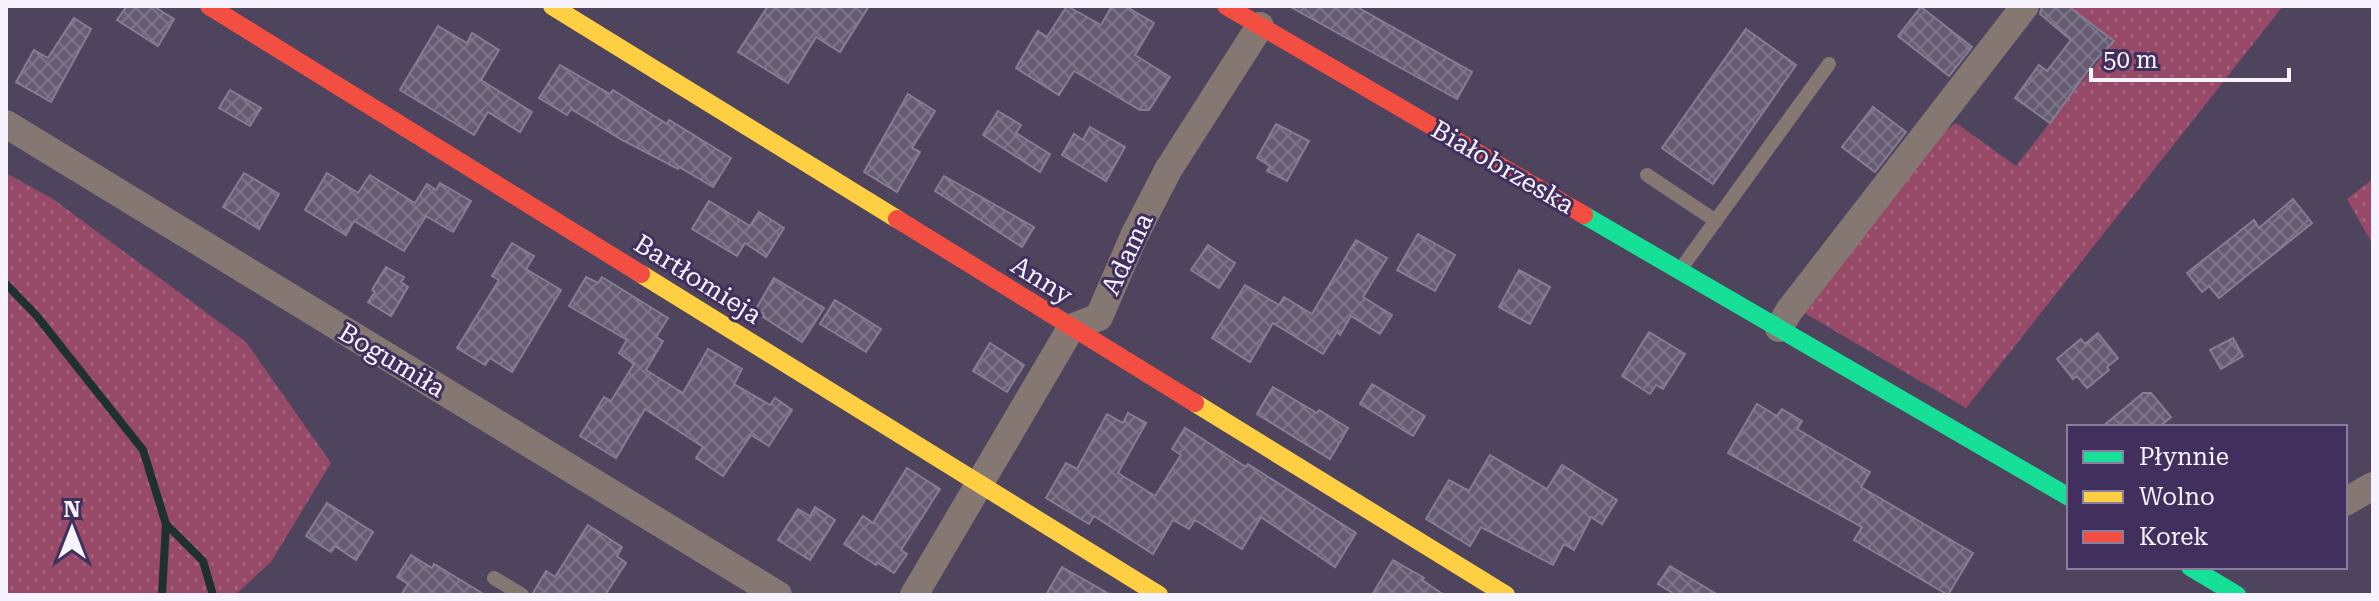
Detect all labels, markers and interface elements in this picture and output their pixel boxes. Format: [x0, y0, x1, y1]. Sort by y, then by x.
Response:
scale bar [2091, 32, 2289, 82]
text: 50 m [2103, 46, 2158, 74]
street label: Białobrzeska [1426, 114, 1580, 220]
street label: Adama [1095, 208, 1159, 300]
street label: Bartłomieja [629, 228, 767, 330]
street label: Anny [1006, 250, 1079, 311]
street label: Bogumiła [333, 317, 451, 403]
legend [2067, 425, 2347, 569]
text: Płynnie [2139, 443, 2229, 471]
text: Wolno [2139, 483, 2215, 511]
north arrow [32, 489, 112, 569]
text: N [64, 497, 81, 522]
text: Korek [2139, 523, 2209, 551]

